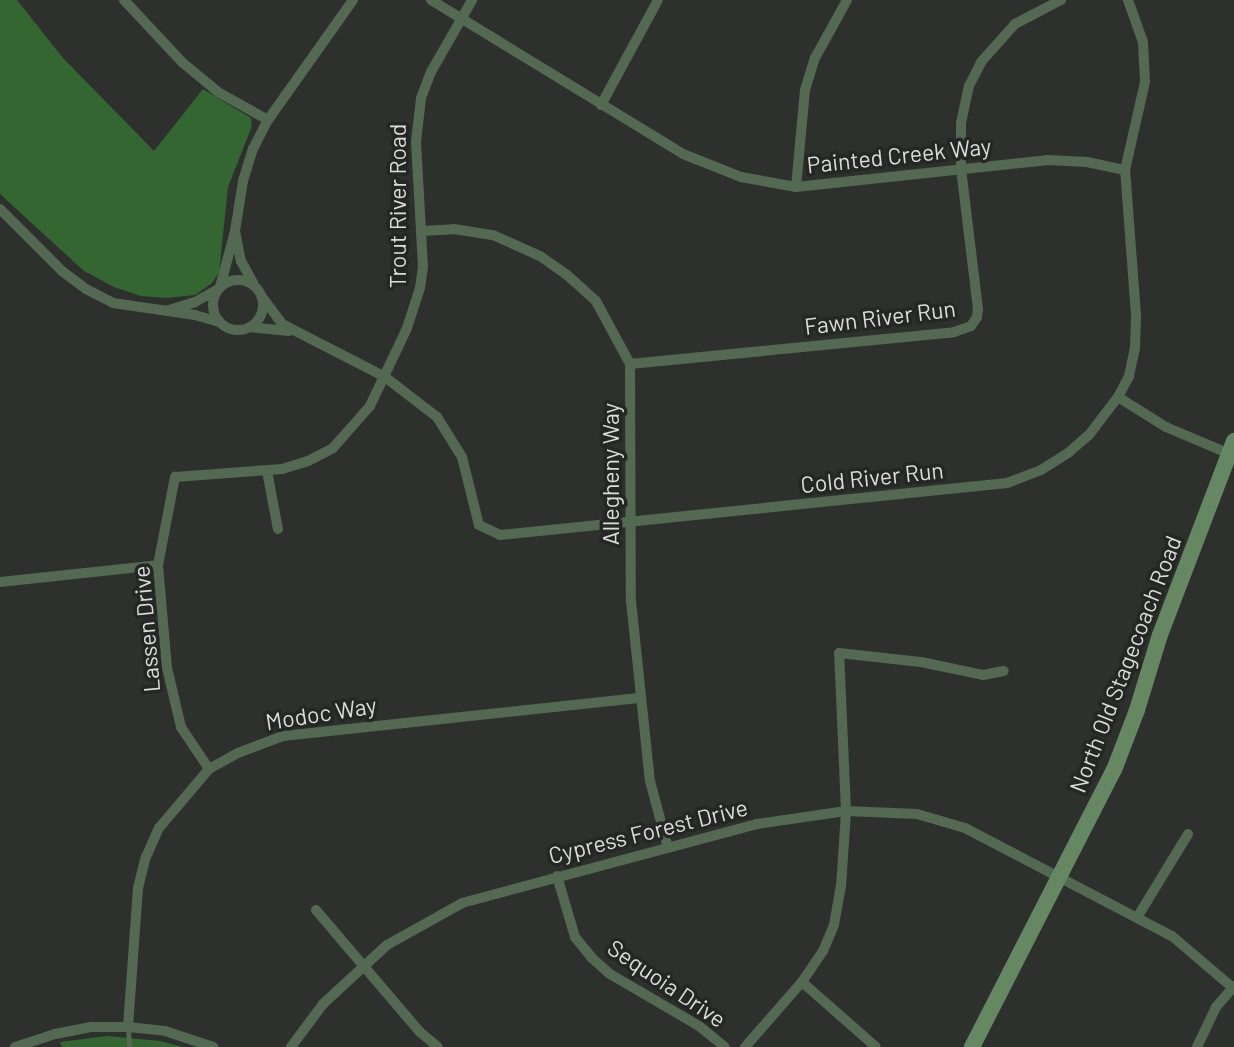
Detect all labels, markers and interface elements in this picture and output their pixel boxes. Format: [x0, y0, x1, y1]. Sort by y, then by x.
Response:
street label: Trout River Road [383, 124, 411, 288]
street label: Painted Creek Way [805, 132, 993, 178]
street label: Fawn River Run [803, 294, 957, 340]
street label: Allegheny Way [596, 403, 624, 545]
street label: Cold River Run [799, 456, 945, 498]
street label: North Old Stagecoach Road [1063, 532, 1187, 796]
street label: Lassen Drive [127, 564, 165, 694]
street label: Modoc Way [264, 691, 378, 735]
street label: Cypress Forest Drive [546, 793, 750, 869]
street label: Sequoia Drive [603, 933, 731, 1033]

